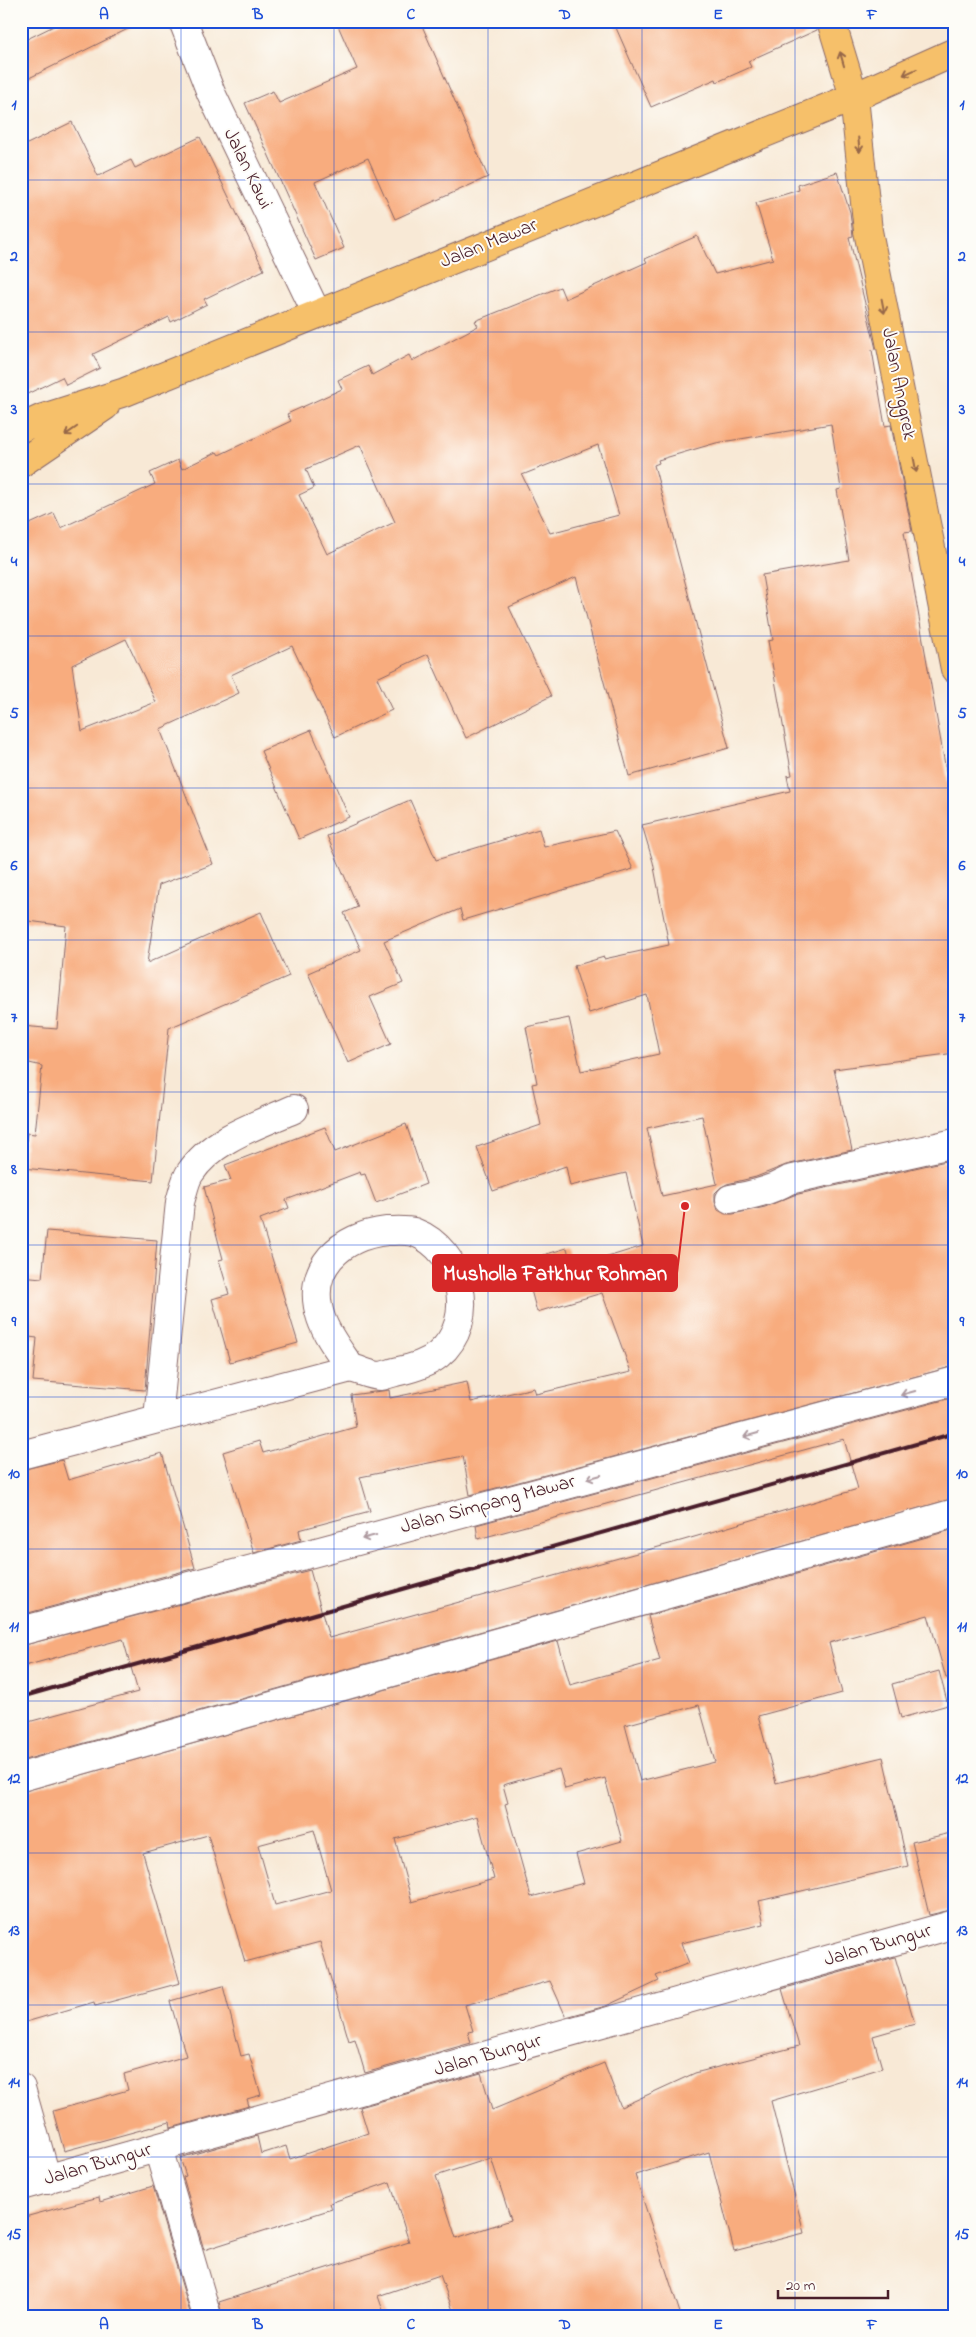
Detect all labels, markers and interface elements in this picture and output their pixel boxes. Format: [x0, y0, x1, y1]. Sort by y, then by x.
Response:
text: A [99, 3, 109, 27]
text: B [252, 3, 264, 27]
text: C [407, 3, 416, 27]
text: D [558, 3, 571, 27]
text: E [713, 3, 723, 27]
text: F [866, 3, 878, 27]
one-way arrow [837, 51, 847, 67]
one-way arrow [903, 67, 918, 77]
text: 1 [11, 93, 17, 117]
text: 1 [959, 93, 965, 117]
street label: Jalan Kawi [215, 124, 279, 214]
one-way arrow [854, 137, 864, 153]
street label: Jalan Mawar [436, 211, 543, 277]
text: 2 [9, 245, 18, 269]
text: 2 [957, 245, 966, 269]
one-way arrow [879, 297, 888, 313]
street label: Jalan Anggrek [872, 325, 923, 443]
text: 3 [10, 398, 18, 422]
text: 3 [958, 398, 966, 422]
one-way arrow [64, 426, 78, 436]
one-way arrow [910, 457, 920, 473]
text: 4 [10, 550, 18, 574]
text: 4 [958, 550, 966, 574]
text: 5 [9, 702, 19, 726]
text: 5 [957, 702, 967, 726]
text: 6 [9, 854, 18, 878]
text: 6 [957, 854, 966, 878]
text: 7 [11, 1006, 18, 1030]
text: 7 [959, 1006, 966, 1030]
text: 8 [10, 1158, 17, 1182]
text: 8 [958, 1158, 965, 1182]
callout: Musholla Fatkhur Rohman [433, 1255, 677, 1291]
text: Musholla Fatkhur Rohman [443, 1260, 667, 1290]
text: 9 [11, 1310, 17, 1334]
text: 9 [959, 1310, 965, 1334]
one-way arrow [900, 1389, 916, 1398]
one-way arrow [743, 1431, 759, 1440]
text: 10 [8, 1462, 20, 1486]
text: 10 [956, 1462, 968, 1486]
street label: Jalan Simpang Mawar [397, 1467, 580, 1543]
one-way arrow [586, 1473, 602, 1482]
one-way arrow [362, 1533, 378, 1543]
text: 11 [9, 1615, 20, 1639]
text: 11 [957, 1615, 968, 1639]
text: 12 [7, 1767, 21, 1791]
text: 12 [955, 1767, 969, 1791]
street label: Jalan Bungur [821, 1917, 936, 1976]
text: 13 [8, 1919, 20, 1943]
text: 13 [956, 1919, 968, 1943]
street label: Jalan Bungur [431, 2027, 546, 2086]
text: 14 [8, 2071, 20, 2095]
text: 14 [956, 2071, 968, 2095]
street label: Jalan Bungur [41, 2136, 156, 2195]
text: 15 [7, 2223, 22, 2247]
text: 15 [955, 2223, 970, 2247]
scale bar [778, 2267, 888, 2299]
text: 20 m [786, 2275, 816, 2297]
text: A [99, 2313, 109, 2337]
text: B [252, 2313, 264, 2337]
text: C [407, 2313, 416, 2337]
text: D [558, 2313, 571, 2337]
text: E [713, 2313, 723, 2337]
text: F [866, 2313, 878, 2337]

